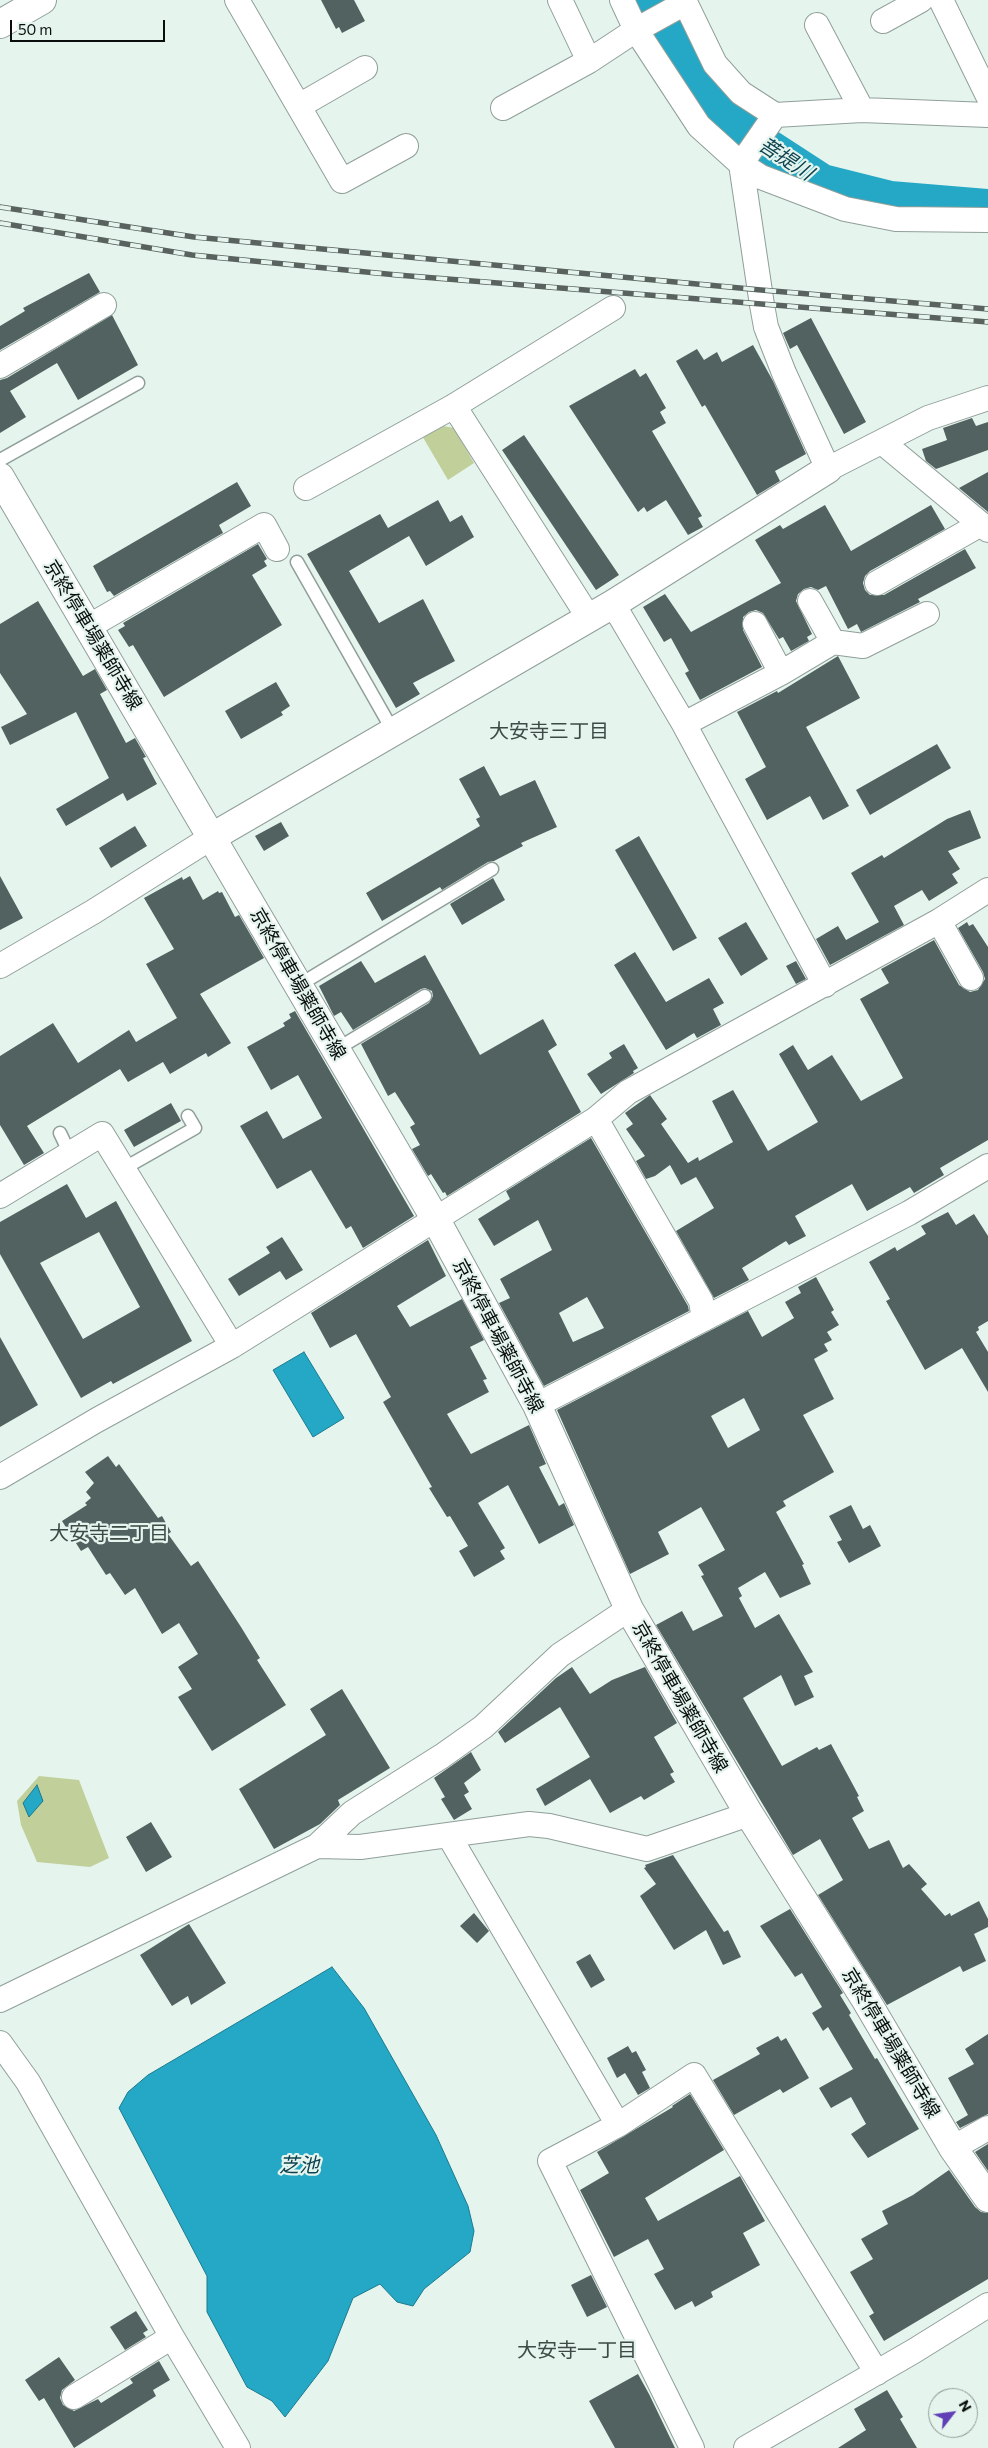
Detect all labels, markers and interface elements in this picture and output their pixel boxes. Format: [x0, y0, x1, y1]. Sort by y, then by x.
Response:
scale bar [12, 10, 168, 42]
text: 50 m [18, 20, 52, 38]
water label: 菩提川 [754, 133, 818, 185]
street label: 京終停車場薬師寺線 [39, 556, 147, 714]
district label: 大安寺三丁目 [489, 719, 609, 743]
street label: 京終停車場薬師寺線 [245, 904, 351, 1064]
street label: 京終停車場薬師寺線 [448, 1255, 548, 1417]
district label: 大安寺二丁目 [49, 1521, 169, 1545]
street label: 京終停車場薬師寺線 [627, 1617, 733, 1777]
street label: 京終停車場薬師寺線 [837, 1964, 945, 2122]
water label: 芝池 [279, 2153, 319, 2177]
district label: 大安寺一丁目 [517, 2338, 637, 2362]
north arrow [928, 2388, 978, 2438]
text: N [956, 2397, 976, 2415]

